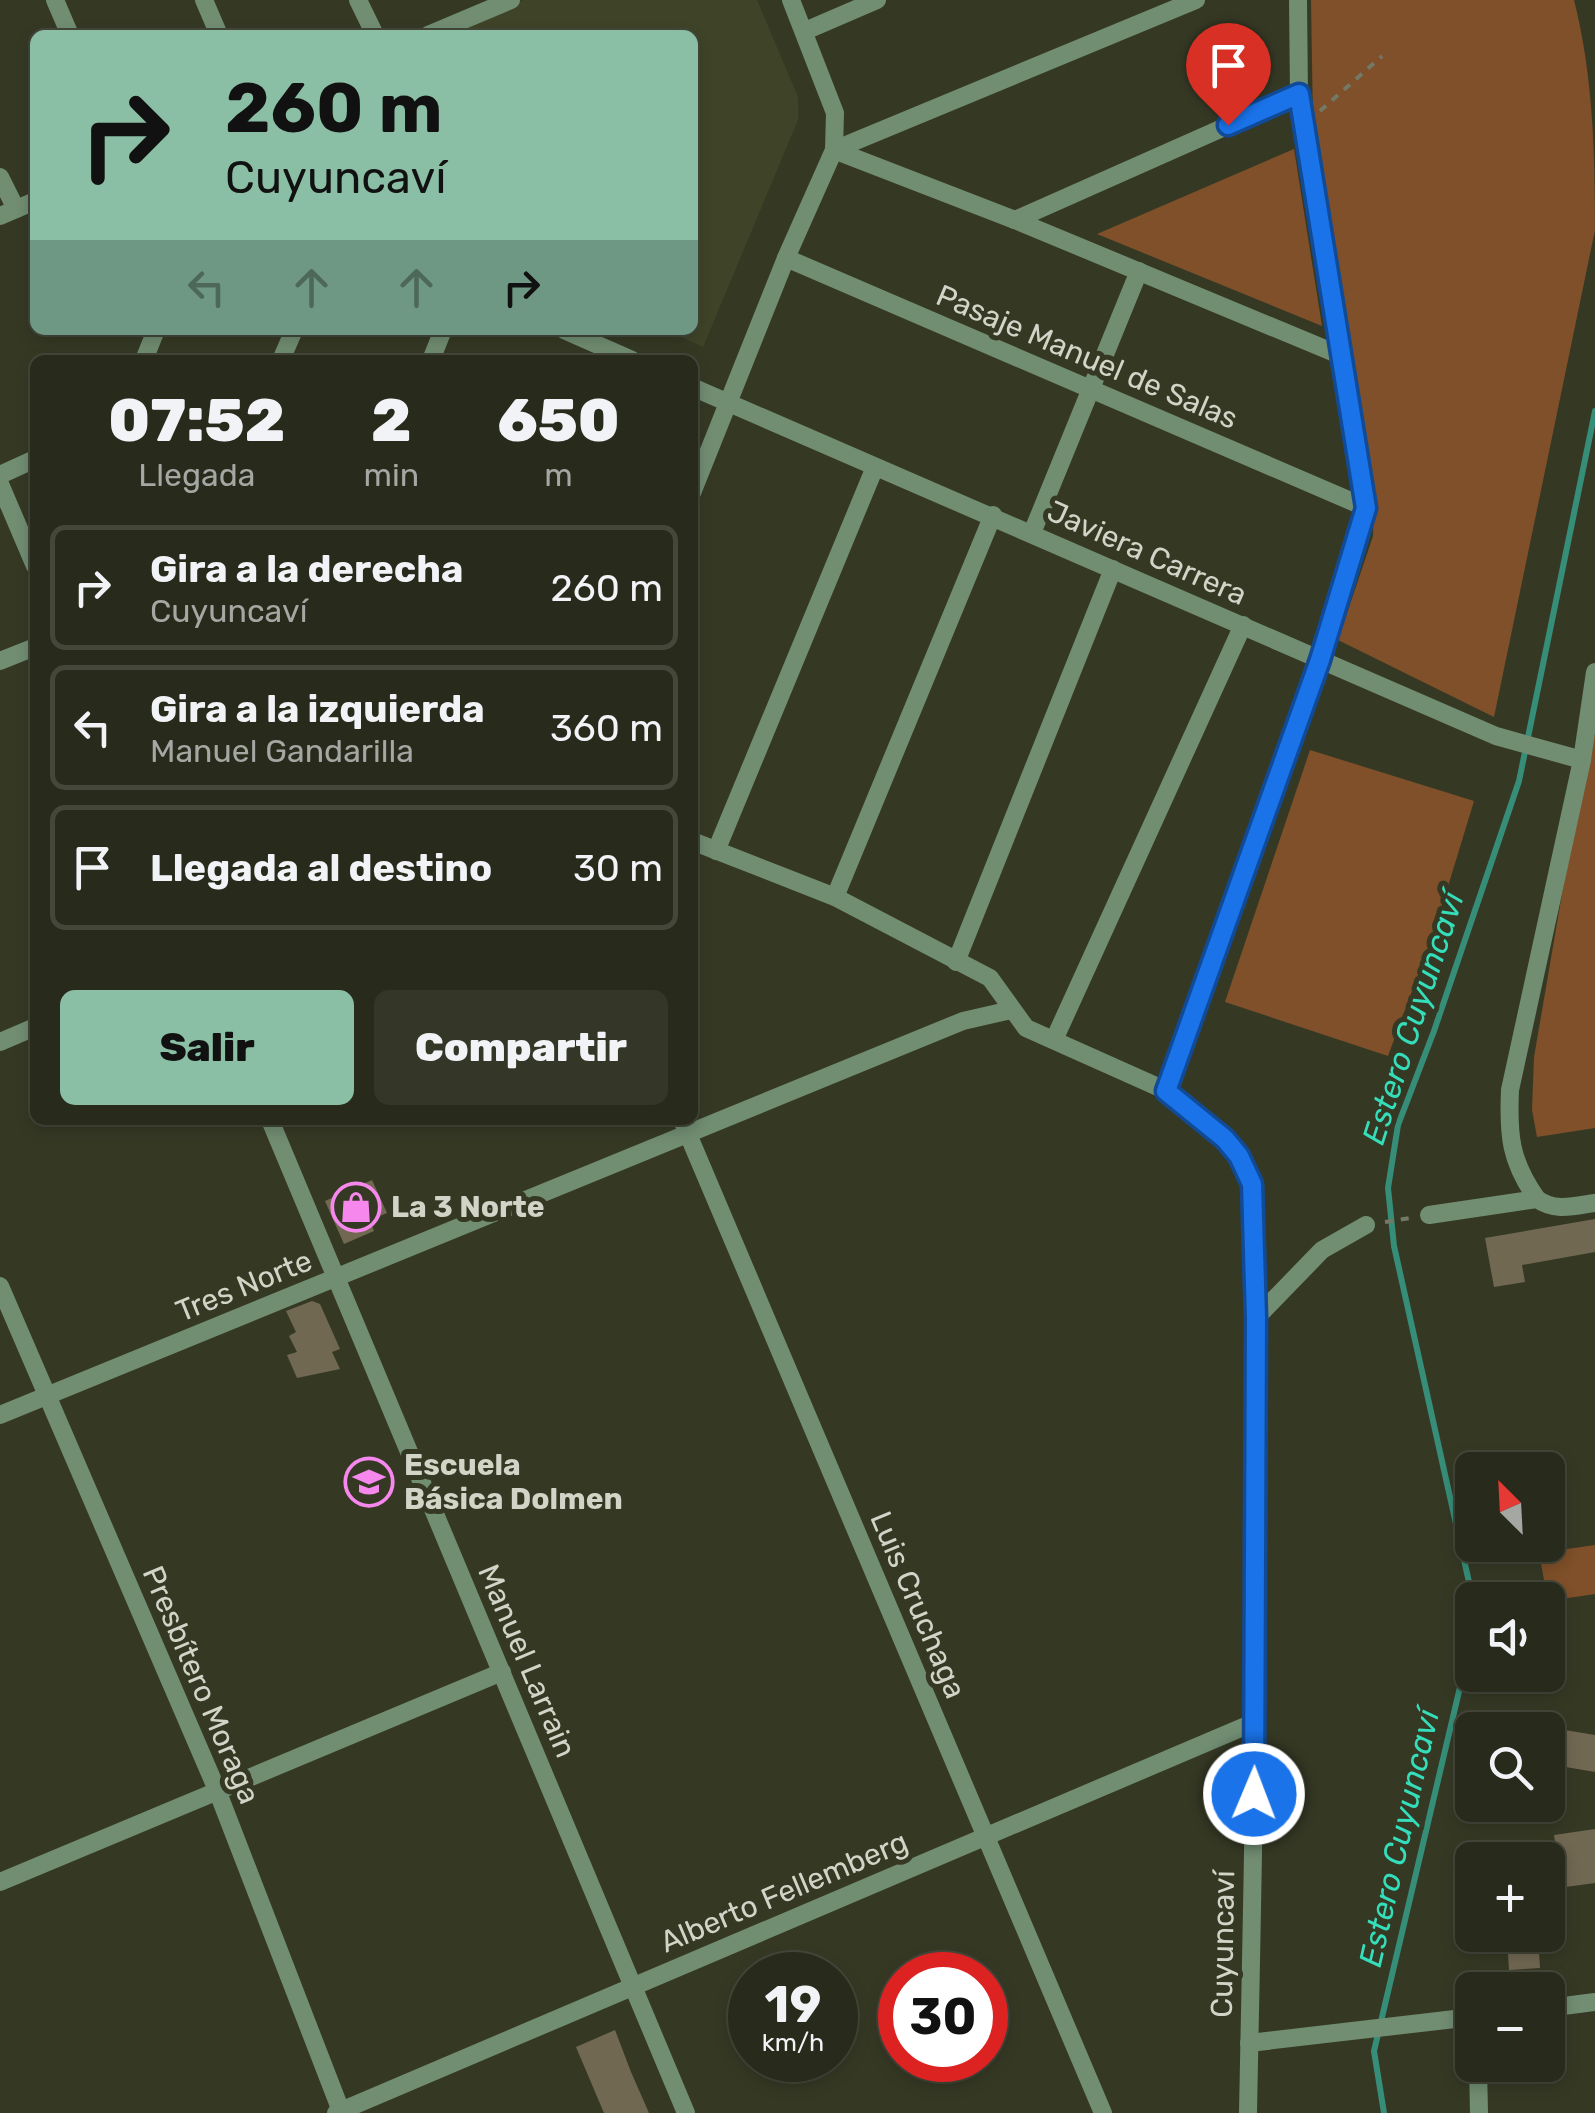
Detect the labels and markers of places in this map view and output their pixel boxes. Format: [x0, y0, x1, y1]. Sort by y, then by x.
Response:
pin [1186, 23, 1271, 126]
shop icon: La 3 Norte [330, 1181, 382, 1233]
place label: La 3 Norte [391, 1189, 545, 1225]
place label: Escuela Básica Dolmen [404, 1447, 623, 1517]
school or university icon: Escuela Básica Dolmen [343, 1456, 395, 1508]

